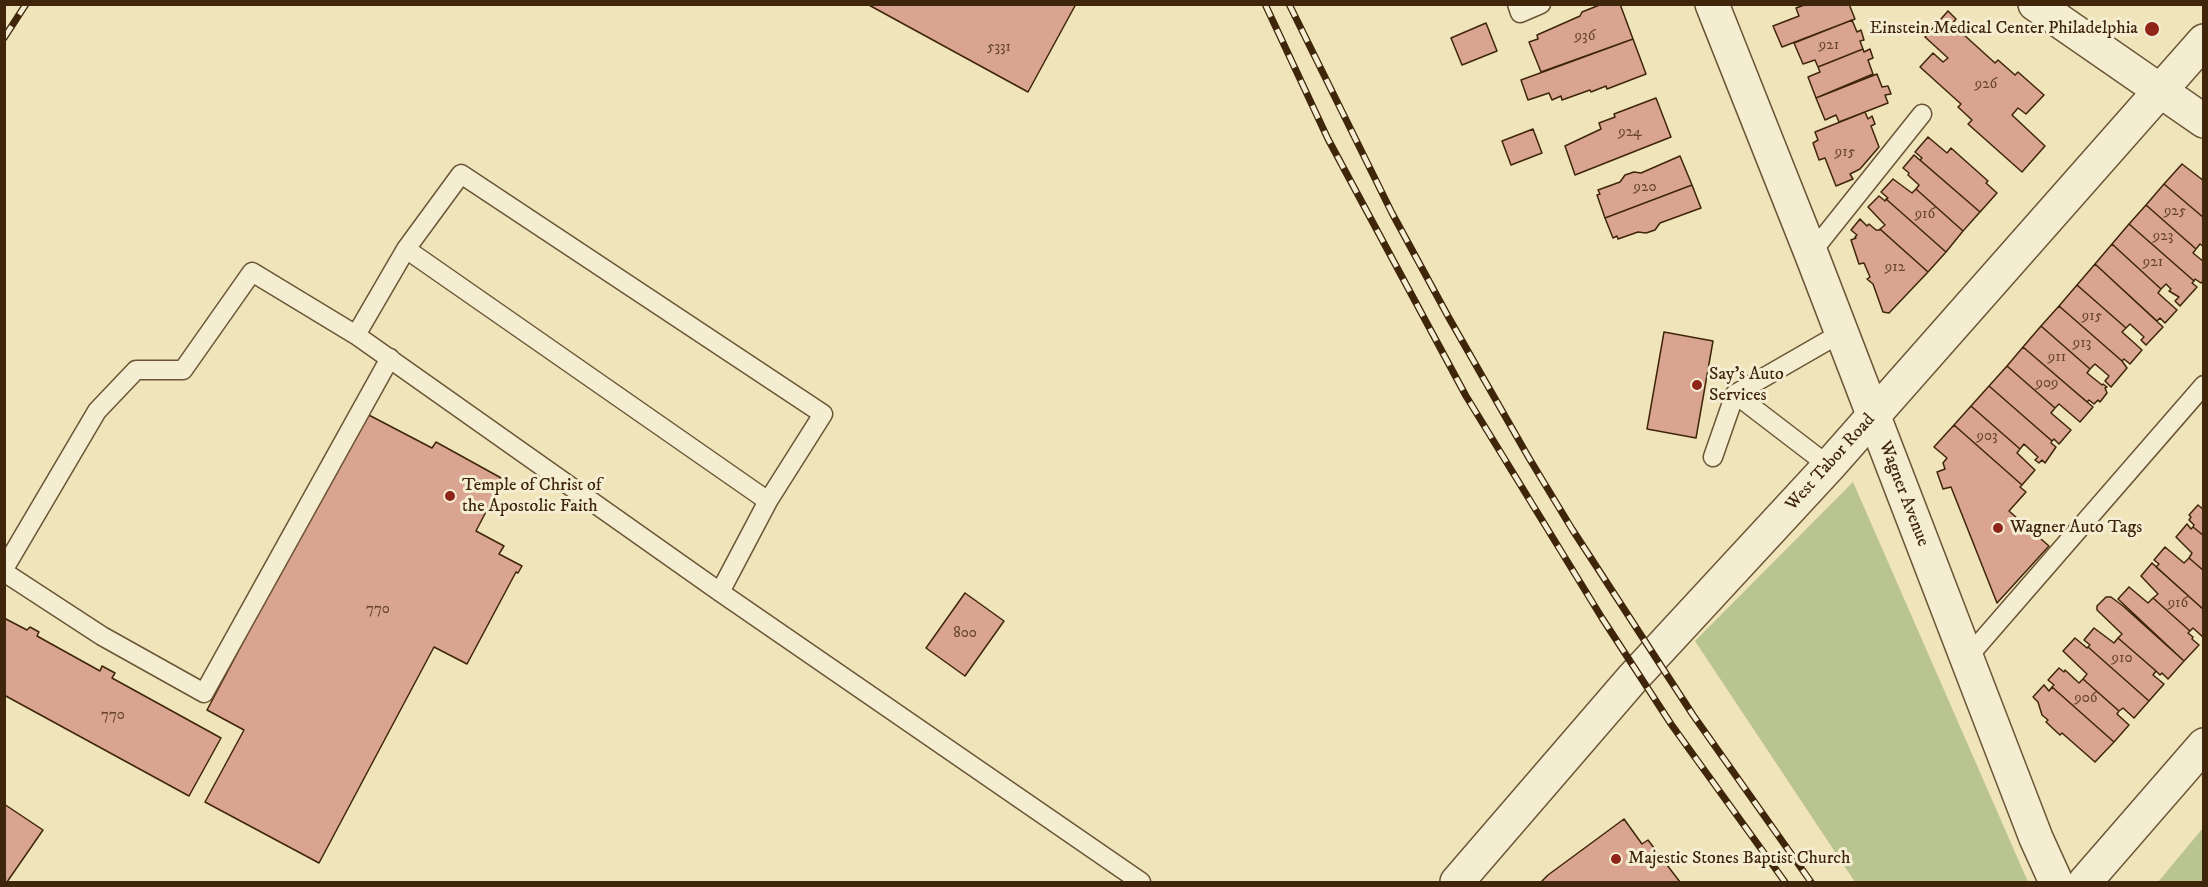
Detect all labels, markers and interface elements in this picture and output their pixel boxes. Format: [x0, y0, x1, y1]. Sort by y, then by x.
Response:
place label: Einstein Medical Center Philadelphia [1870, 18, 2138, 40]
marker: Einstein Medical Center Philadelphia [2143, 20, 2161, 38]
house number: 936 [1575, 28, 1595, 46]
house number: 921 [1819, 37, 1839, 55]
house number: 5331 [987, 39, 1011, 57]
house number: 926 [1975, 76, 1997, 94]
house number: 924 [1618, 124, 1642, 142]
house number: 915 [1835, 144, 1855, 162]
house number: 920 [1634, 179, 1656, 197]
house number: 925 [2164, 203, 2186, 221]
house number: 916 [1915, 206, 1935, 224]
house number: 923 [2153, 228, 2173, 246]
house number: 921 [2143, 254, 2163, 272]
house number: 912 [1885, 259, 1905, 277]
house number: 915 [2082, 308, 2102, 326]
house number: 913 [2073, 335, 2091, 353]
house number: 911 [2048, 349, 2066, 367]
place label: Say's Auto Services [1709, 364, 1784, 406]
house number: 909 [2035, 375, 2059, 393]
marker: Say's Auto Services [1690, 378, 1704, 392]
street label: West Tabor Road [1782, 410, 1880, 516]
house number: 903 [1976, 428, 1998, 446]
street label: Wagner Avenue [1873, 438, 1933, 550]
place label: Temple of Christ of the Apostolic Faith [462, 475, 602, 518]
marker: Temple of Christ of the Apostolic Faith [443, 489, 457, 503]
place label: Wagner Auto Tags [2010, 517, 2142, 539]
marker: Wagner Auto Tags [1991, 521, 2005, 535]
house number: 916 [2168, 595, 2188, 613]
house number: 770 [366, 601, 390, 619]
house number: 800 [953, 625, 977, 643]
house number: 910 [2112, 650, 2132, 668]
house number: 906 [2074, 690, 2098, 708]
house number: 770 [101, 707, 125, 725]
place label: Majestic Stones Baptist Church [1628, 848, 1850, 870]
marker: Majestic Stones Baptist Church [1609, 852, 1623, 866]

